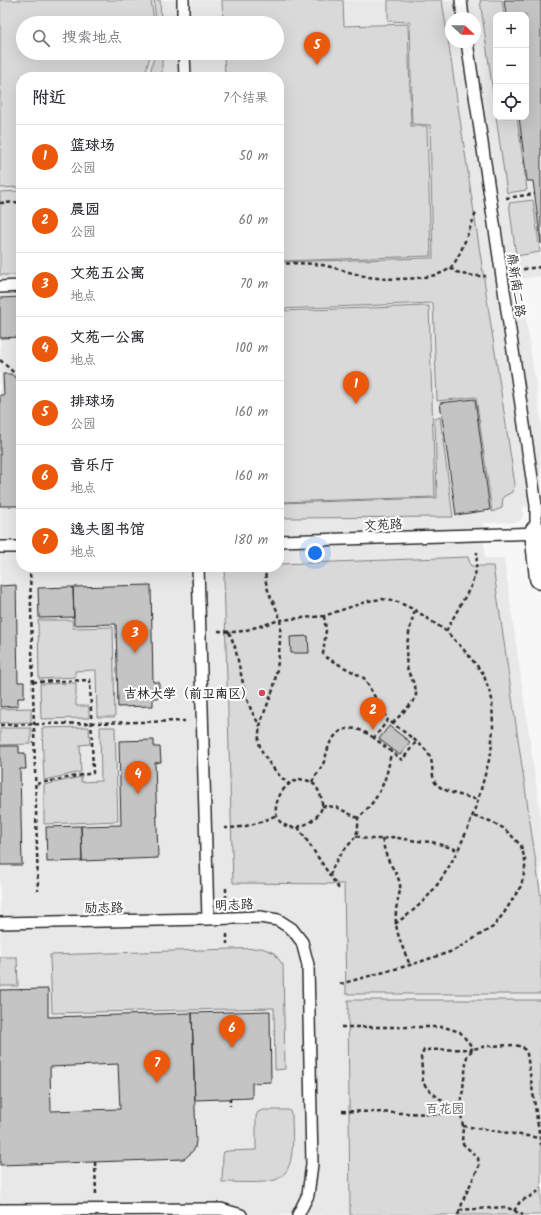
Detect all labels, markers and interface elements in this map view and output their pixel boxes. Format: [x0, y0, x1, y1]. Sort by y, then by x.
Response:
north arrow [445, 12, 481, 48]
map controls [493, 12, 529, 120]
button: + [493, 12, 529, 48]
search box [16, 16, 284, 60]
text: 搜索地点 [62, 26, 122, 50]
icon: search [30, 27, 52, 49]
pin: 5 [304, 32, 330, 65]
button: − [493, 48, 529, 84]
button: locate [493, 84, 529, 120]
text: 附近 [32, 85, 66, 112]
text: 7个结果 [223, 88, 268, 109]
text: 篮球场 [70, 134, 115, 158]
text: 1 [43, 146, 47, 167]
text: 50 m [239, 146, 268, 167]
text: 公园 [70, 158, 96, 179]
text: 晨园 [70, 198, 100, 222]
text: 2 [41, 210, 49, 231]
text: 60 m [239, 210, 268, 231]
text: 公园 [70, 222, 96, 243]
street label: 鼎新南二路 [501, 252, 530, 319]
text: 文苑五公寓 [70, 262, 145, 286]
text: 3 [41, 274, 49, 295]
text: 70 m [240, 274, 268, 295]
text: 地点 [70, 286, 96, 307]
text: 文苑一公寓 [70, 326, 145, 350]
text: 4 [41, 338, 49, 359]
text: 100 m [235, 338, 268, 359]
text: 地点 [70, 350, 96, 371]
pin: 1 [343, 371, 369, 404]
text: 排球场 [70, 390, 115, 414]
text: 5 [42, 402, 48, 423]
text: 160 m [235, 402, 268, 423]
text: 公园 [70, 414, 96, 435]
text: 音乐厅 [70, 454, 115, 478]
text: 6 [41, 466, 49, 487]
text: 160 m [235, 466, 268, 487]
text: 地点 [70, 478, 96, 499]
street label: 文苑路 [363, 514, 403, 537]
text: 逸夫图书馆 [70, 518, 145, 542]
text: 7 [42, 530, 48, 551]
text: 180 m [234, 530, 268, 551]
text: 地点 [70, 542, 96, 563]
your location [305, 543, 325, 563]
pin: 3 [122, 620, 148, 653]
place label: 吉林大学（前卫南区） [124, 684, 254, 705]
marker: 吉林大学（前卫南区） [257, 688, 267, 698]
pin: 2 [360, 697, 386, 730]
pin: 4 [125, 761, 151, 794]
street label: 明志路 [214, 894, 254, 917]
street label: 励志路 [84, 898, 124, 919]
pin: 6 [219, 1015, 245, 1048]
pin: 7 [144, 1050, 170, 1083]
park label: 百花园 [425, 1099, 465, 1120]

